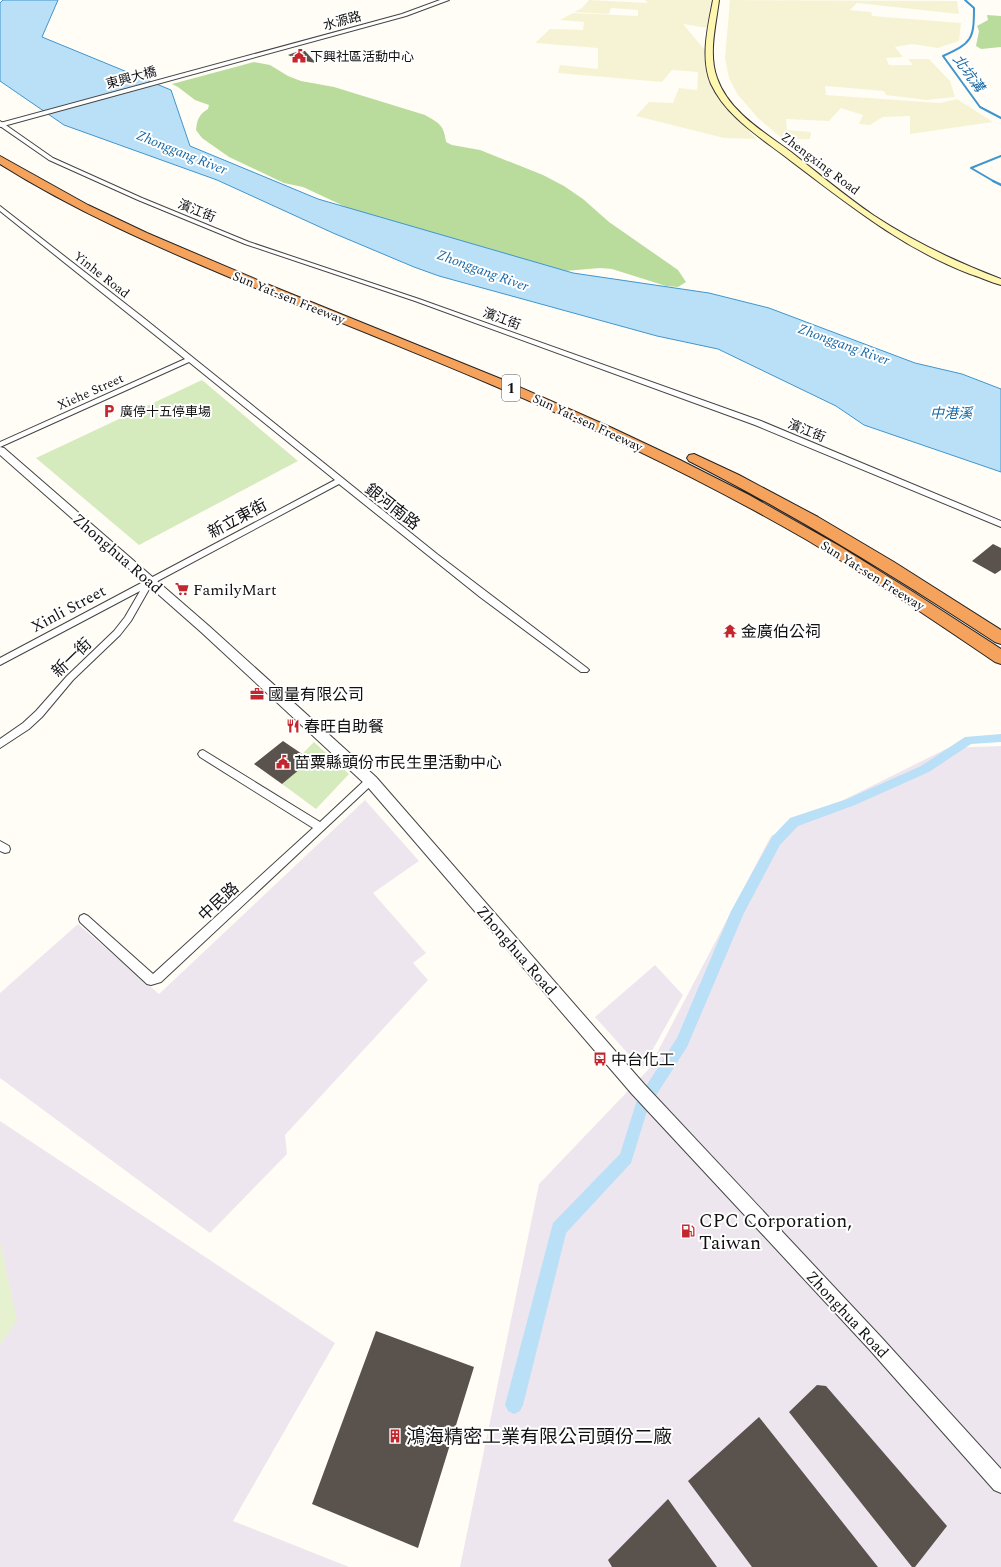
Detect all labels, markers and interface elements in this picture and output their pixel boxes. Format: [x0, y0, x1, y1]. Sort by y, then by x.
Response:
street label: 水源路 [321, 6, 364, 36]
place label: 下興社區活動中心 [310, 47, 414, 67]
public building icon: 下興社區活動中心 [291, 48, 307, 64]
water label: 北坑溝 [948, 50, 991, 98]
street label: 東興大橋 [104, 62, 159, 94]
water label: Zhonggang River [133, 125, 231, 180]
street label: Zhengxing Road [777, 127, 864, 200]
street label: 濱江街 [175, 194, 218, 228]
water label: Zhonggang River [434, 244, 532, 297]
street label: Yinhe Road [69, 246, 134, 303]
street label: Sun Yat-sen Freeway [230, 266, 348, 330]
street label: 濱江街 [480, 303, 523, 335]
water label: Zhonggang River [795, 318, 893, 371]
street label: Xiehe Street [54, 368, 127, 416]
road number: 1 [502, 375, 520, 401]
street label: Sun Yat-sen Freeway [529, 389, 647, 458]
place label: 廣停十五停車場 [120, 402, 211, 422]
parking icon: 廣停十五停車場 [101, 403, 117, 419]
water label: 中港溪 [930, 403, 974, 424]
street label: 濱江街 [785, 414, 828, 448]
street label: 銀河南路 [360, 478, 425, 536]
street label: 新立東街 [204, 493, 271, 545]
street label: Zhonghua Road [67, 508, 168, 600]
street label: Sun Yat-sen Freeway [817, 536, 929, 616]
place label: FamilyMart [193, 578, 277, 602]
street label: Xinli Street [27, 579, 111, 639]
supermarket icon: FamilyMart [174, 581, 190, 597]
place label: 金廣伯公祠 [741, 620, 821, 644]
temple icon: 金廣伯公祠 [722, 623, 738, 639]
street label: 新一街 [46, 632, 97, 683]
place label: 國量有限公司 [268, 683, 364, 707]
office icon: 國量有限公司 [249, 686, 265, 702]
place label: 春旺自助餐 [304, 715, 384, 739]
restaurant icon: 春旺自助餐 [285, 718, 301, 734]
place label: 苗粟縣頭份巿民生里活動中心 [294, 751, 502, 775]
public building icon: 苗粟縣頭份巿民生里活動中心 [275, 754, 291, 770]
street label: 中民路 [193, 877, 244, 927]
street label: Zhonghua Road [470, 900, 562, 1001]
place label: 中台化工 [611, 1048, 675, 1072]
bus stop icon: 中台化工 [592, 1051, 608, 1067]
place label: CPC Corporation, Taiwan [699, 1207, 852, 1258]
fuel station icon: CPC Corporation, Taiwan [680, 1223, 696, 1239]
street label: Zhonghua Road [800, 1265, 894, 1364]
place label: 鴻海精密工業有限公司頭份二廠 [406, 1423, 672, 1452]
building icon: 鴻海精密工業有限公司頭份二廠 [387, 1428, 403, 1444]

